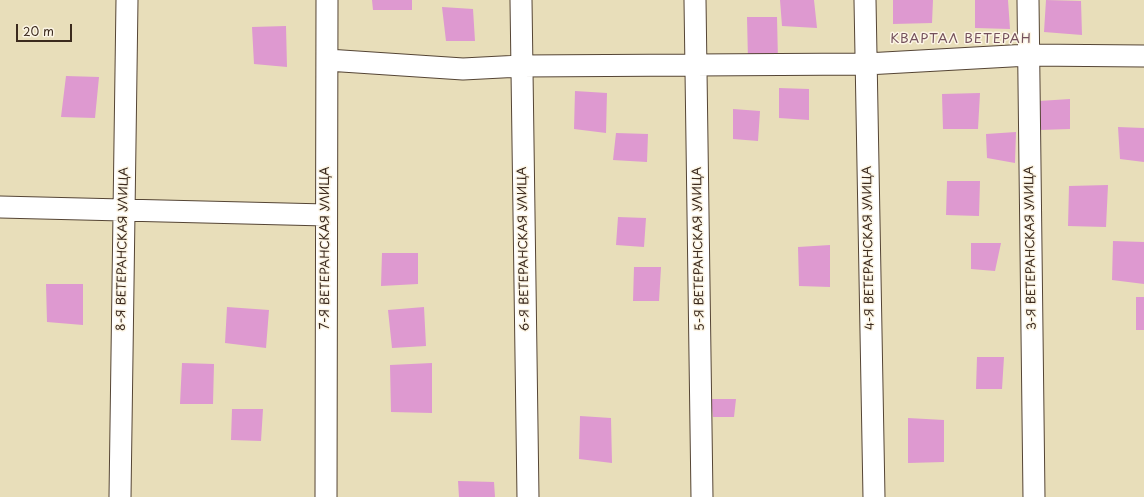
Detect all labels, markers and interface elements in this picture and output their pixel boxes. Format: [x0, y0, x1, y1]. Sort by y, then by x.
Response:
scale bar [18, 16, 74, 42]
text: 20 m [23, 22, 54, 40]
district label: КВАРТАЛ ВЕТЕРАН [890, 31, 1032, 47]
street label: 6-Я ВЕТЕРАНСКАЯ УЛИЦА [515, 166, 533, 332]
street label: 4-Я ВЕТЕРАНСКАЯ УЛИЦА [860, 166, 878, 330]
street label: 3-Я ВЕТЕРАНСКАЯ УЛИЦА [1022, 166, 1040, 330]
street label: 8-Я ВЕТЕРАНСКАЯ УЛИЦА [114, 167, 132, 331]
street label: 7-Я ВЕТЕРАНСКАЯ УЛИЦА [319, 167, 333, 329]
street label: 5-Я ВЕТЕРАНСКАЯ УЛИЦА [690, 167, 708, 331]

